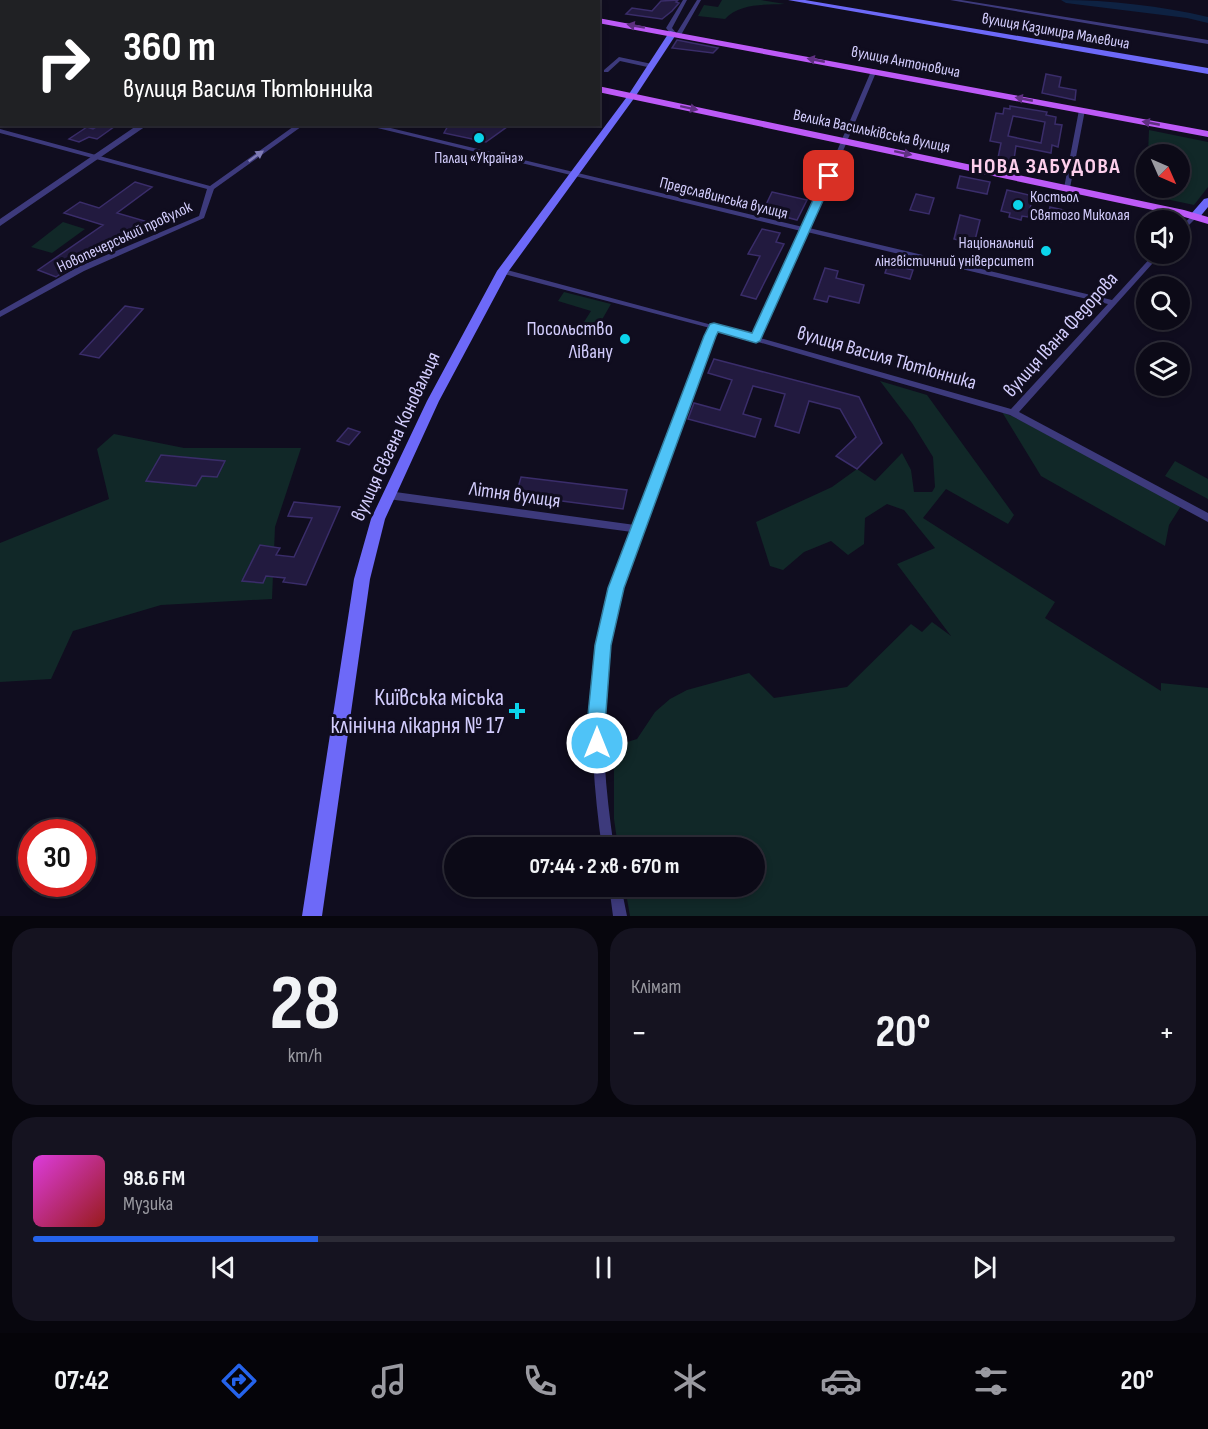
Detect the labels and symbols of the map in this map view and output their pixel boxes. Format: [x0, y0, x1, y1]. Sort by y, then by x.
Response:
street label: вулиця Казимира Малевича [980, 9, 1131, 54]
one-way arrow [626, 21, 645, 30]
street label: вулиця Антоновича [850, 43, 962, 82]
one-way arrow [806, 55, 825, 64]
one-way arrow [1014, 94, 1033, 103]
one-way arrow [680, 104, 699, 113]
street label: Велика Васильківська вулиця [792, 106, 952, 157]
one-way arrow [1141, 118, 1160, 127]
marker: Палац «Україна» [472, 131, 486, 145]
north arrow [1136, 144, 1190, 198]
place label: Палац «Україна» [434, 149, 524, 168]
one-way arrow [894, 149, 913, 158]
one-way arrow [248, 150, 264, 162]
pin [803, 150, 854, 201]
district label: НОВА ЗАБУДОВА [971, 153, 1121, 180]
street label: Предславинська вулиця [657, 173, 790, 224]
place label: Костьол Святого Миколая [1030, 188, 1130, 225]
street label: Новопечерський провулок [54, 197, 196, 277]
marker: Костьол Святого Миколая [1011, 198, 1025, 212]
place label: Національний лінгвістичний університет [875, 234, 1034, 271]
marker: Національний лінгвістичний університет [1039, 244, 1053, 258]
street label: вулиця Івана Федорова [998, 267, 1123, 402]
place label: Посольство Лівану [526, 317, 613, 364]
street label: вулиця Василя Тютюнника [794, 321, 979, 395]
marker: Посольство Лівану [618, 332, 632, 346]
street label: вулиця Євгена Коновальця [346, 348, 446, 525]
street label: Літня вулиця [467, 477, 562, 513]
place label: Київська міська клінічна лікарня № 17 [330, 683, 504, 740]
marker: Київська міська клінічна лікарня № 17 [508, 702, 526, 720]
position arrow [565, 711, 629, 775]
speed limit sign: 30 [18, 819, 96, 897]

